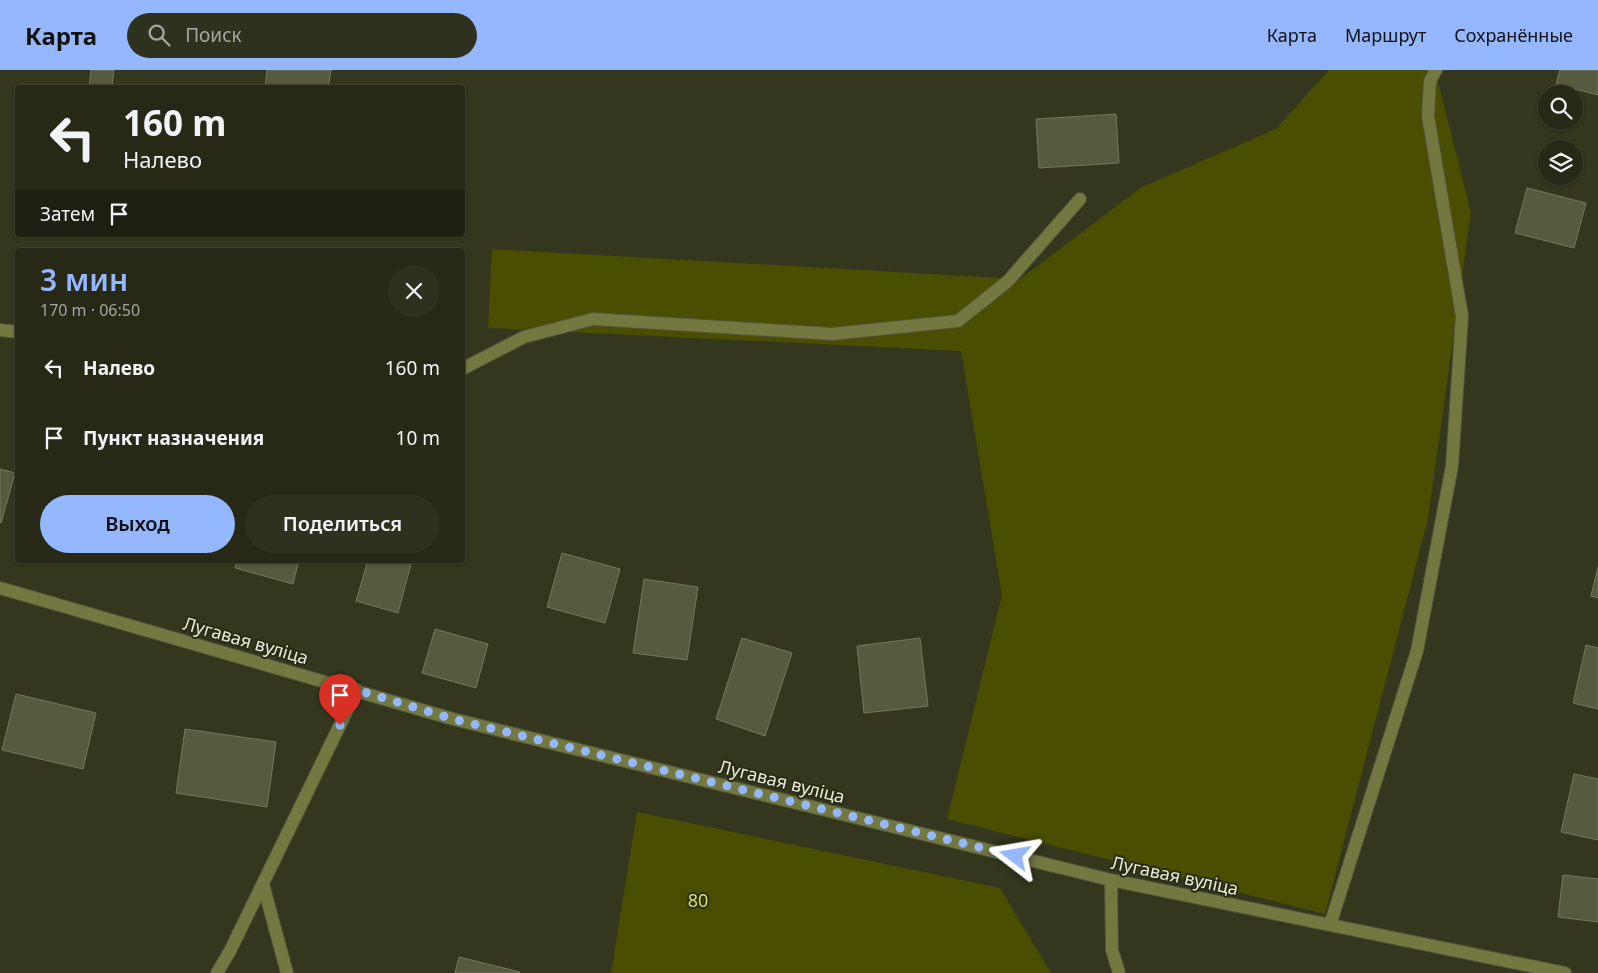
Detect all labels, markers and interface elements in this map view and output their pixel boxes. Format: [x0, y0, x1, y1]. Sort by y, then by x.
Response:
search box [127, 13, 477, 58]
text: Карта [25, 19, 97, 52]
icon: search [145, 21, 173, 49]
text: Поиск [185, 22, 242, 48]
text: Карта [1267, 23, 1317, 47]
text: Маршрут [1345, 23, 1426, 47]
text: Сохранённые [1454, 23, 1573, 47]
map controls [1538, 85, 1583, 185]
button: search [1538, 85, 1583, 130]
text: 160 m [123, 99, 226, 146]
icon: left [40, 105, 105, 170]
button: layers [1538, 140, 1583, 185]
text: Налево [123, 144, 202, 174]
icon: arrive [105, 200, 133, 228]
text: Затем [40, 201, 95, 227]
text: 3 мин [40, 259, 128, 300]
button: close [388, 265, 440, 317]
text: 170 m · 06:50 [40, 299, 140, 321]
icon: left [40, 354, 68, 382]
text: Налево [83, 355, 155, 381]
text: 160 m [385, 355, 440, 381]
icon: arrive [40, 424, 68, 452]
text: Пункт назначения [83, 425, 264, 451]
text: 10 m [396, 425, 440, 451]
button: Выход [40, 495, 235, 553]
button: Поделиться [245, 495, 440, 553]
street label: Лугавая вуліца [181, 611, 311, 669]
pin [319, 674, 361, 725]
icon: arrive [326, 681, 354, 709]
street label: Лугавая вуліца [716, 754, 848, 808]
position arrow [988, 829, 1040, 881]
street label: Лугавая вуліца [1109, 850, 1241, 900]
park label: 80 [688, 888, 708, 912]

